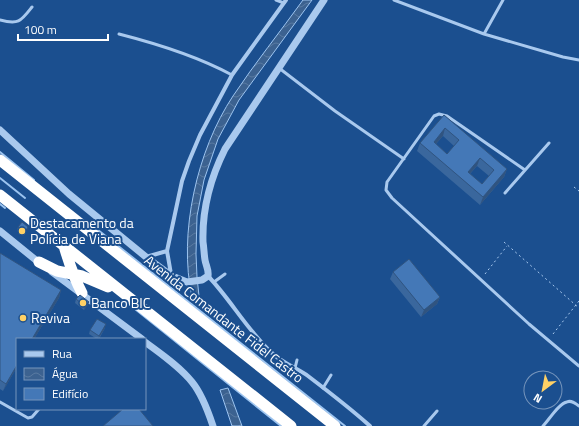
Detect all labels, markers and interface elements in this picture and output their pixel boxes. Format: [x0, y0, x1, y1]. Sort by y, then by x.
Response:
scale bar [18, 16, 108, 42]
text: 100 m [24, 20, 57, 39]
place label: Destacamento da Polícia de Viana [30, 212, 134, 249]
marker: Destacamento da Polícia de Viana [17, 226, 27, 236]
street label: Avenida Comandante Fidel Castro [140, 250, 309, 388]
place label: Banco BIC [91, 292, 151, 313]
marker: Banco BIC [78, 298, 88, 308]
place label: Reviva [31, 307, 70, 328]
marker: Reviva [18, 313, 28, 323]
legend [16, 338, 146, 410]
text: Rua [52, 344, 72, 363]
text: Água [52, 364, 78, 383]
north arrow [523, 370, 563, 410]
text: Edifício [52, 384, 88, 403]
text: N [530, 390, 545, 407]

